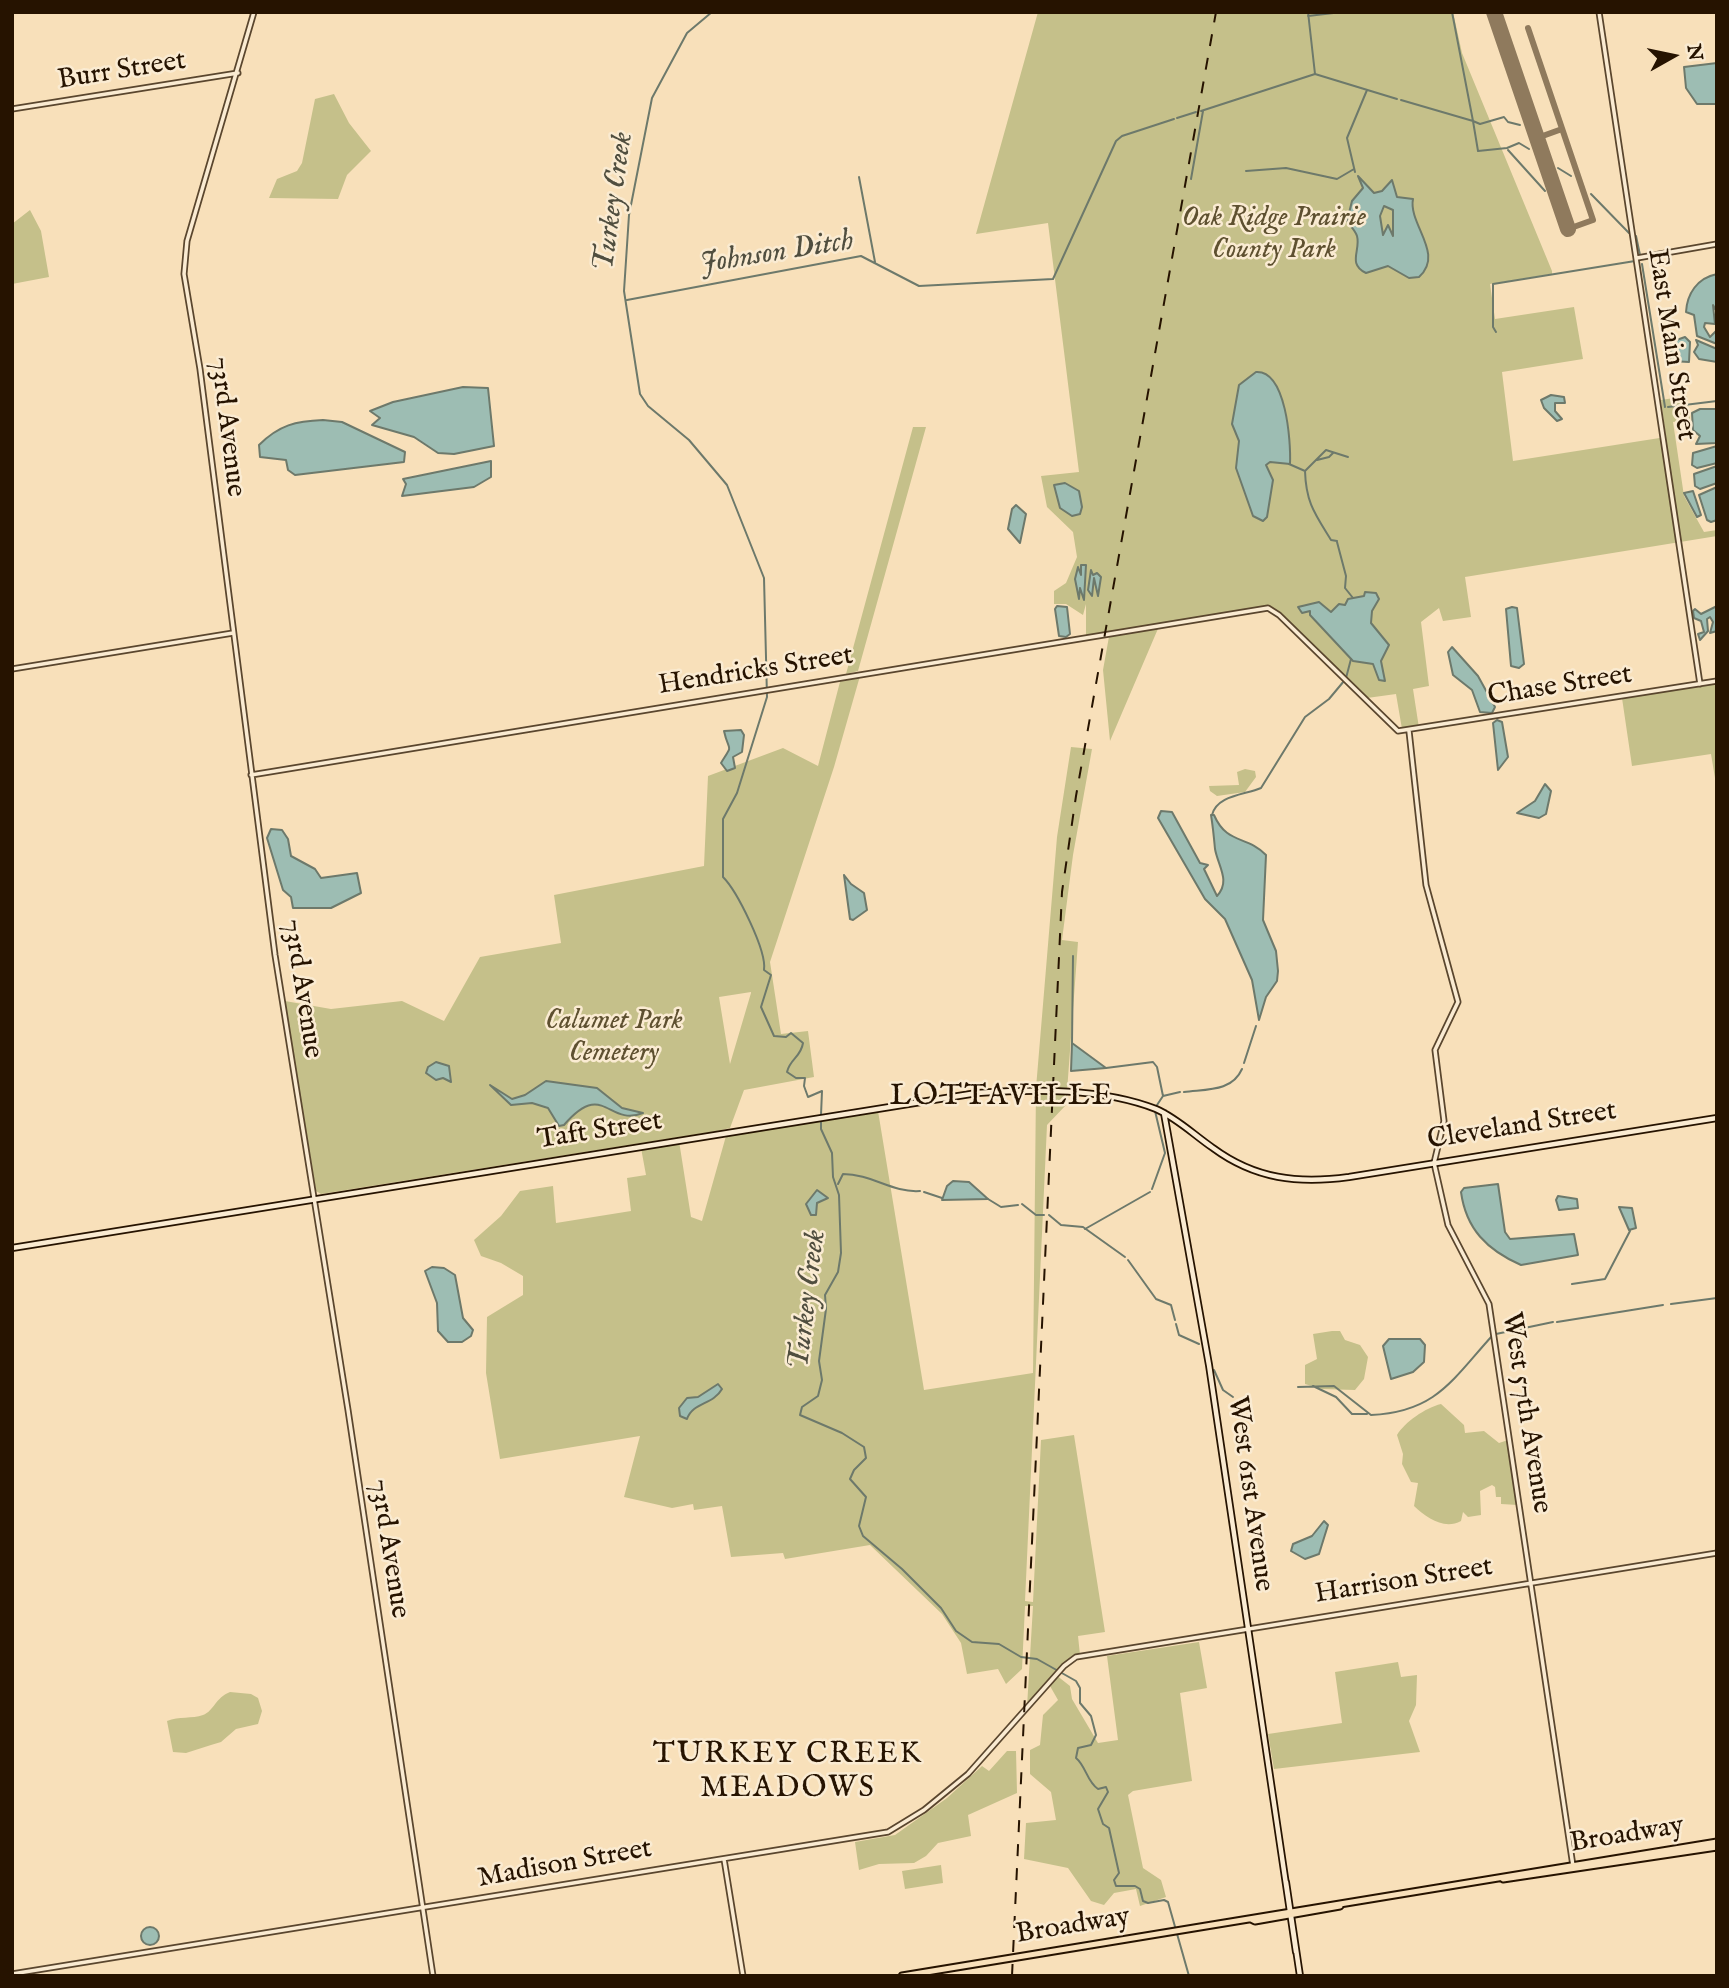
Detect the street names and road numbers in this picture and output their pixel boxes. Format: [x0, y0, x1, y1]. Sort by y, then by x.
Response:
street label: Burr Street [56, 45, 188, 99]
street label: East Main Street [1638, 247, 1702, 443]
street label: 73rd Avenue [201, 355, 251, 499]
street label: Hendricks Street [656, 640, 856, 704]
street label: Chase Street [1486, 659, 1634, 715]
street label: 73rd Avenue [273, 917, 329, 1061]
street label: Cleveland Street [1425, 1095, 1619, 1159]
street label: Taft Street [535, 1106, 665, 1158]
street label: West 57th Avenue [1493, 1310, 1557, 1516]
street label: West 61st Avenue [1219, 1394, 1279, 1594]
street label: 73rd Avenue [360, 1477, 416, 1621]
street label: Harrison Street [1313, 1551, 1495, 1613]
street label: Broadway [1568, 1810, 1686, 1862]
street label: Madison Street [475, 1833, 655, 1897]
street label: Broadway [1014, 1901, 1132, 1953]

